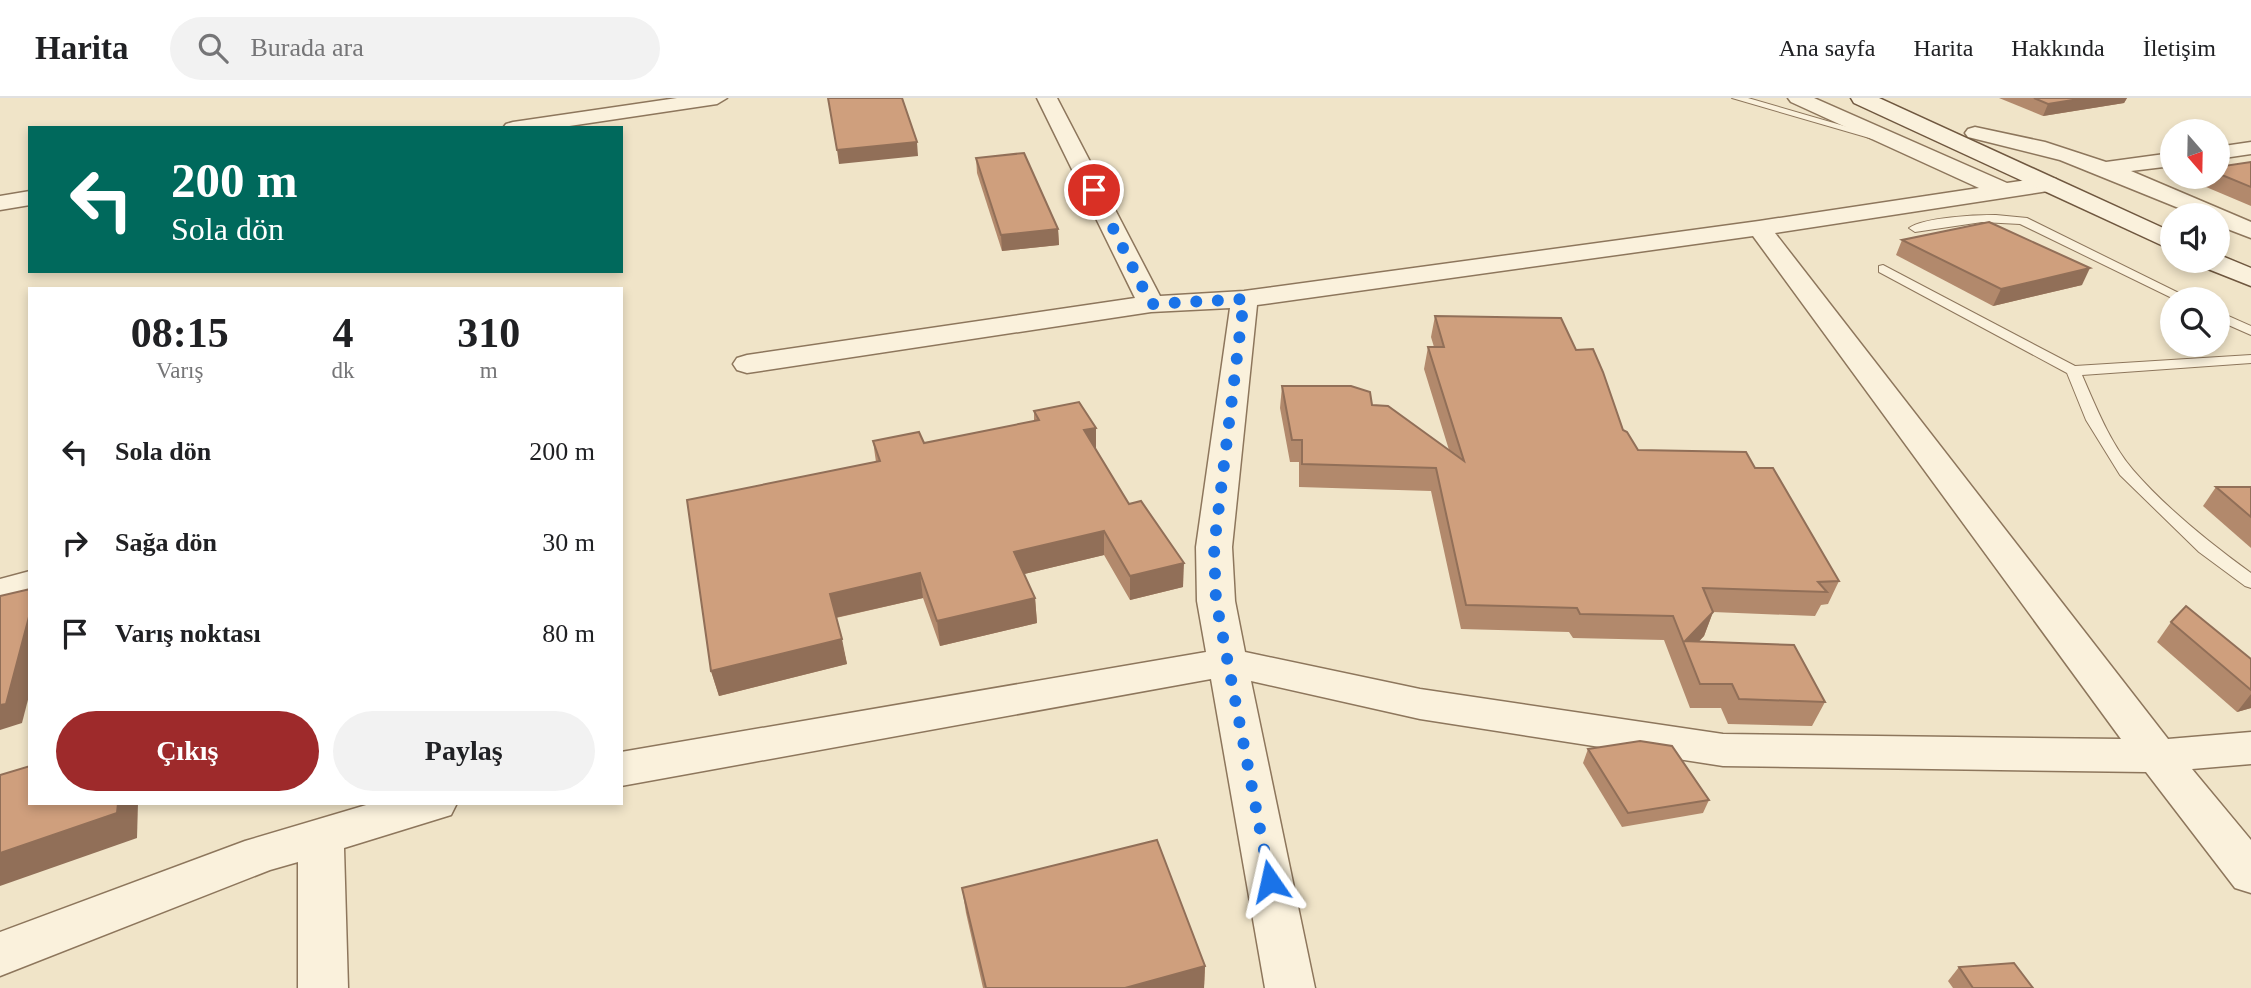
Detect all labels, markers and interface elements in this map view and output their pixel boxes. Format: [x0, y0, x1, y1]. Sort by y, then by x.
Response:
search box [170, 17, 660, 80]
icon: search [194, 29, 232, 67]
text: Harita [35, 30, 128, 66]
text: Burada ara [250, 33, 364, 62]
text: Ana sayfa [1779, 35, 1875, 61]
text: Harita [1913, 35, 1973, 61]
text: Hakkında [2011, 35, 2105, 61]
text: İletişim [2143, 35, 2216, 61]
north arrow [2160, 119, 2230, 189]
map controls [2160, 119, 2230, 357]
text: 200 m [171, 153, 298, 208]
icon: left [56, 154, 147, 245]
pin [1064, 160, 1124, 220]
icon: arrive [1075, 171, 1113, 209]
button: sound [2160, 203, 2230, 273]
text: Sola dön [171, 211, 284, 247]
button: search [2160, 287, 2230, 357]
text: 08:15 [131, 310, 229, 356]
text: 4 [333, 310, 354, 356]
text: 310 [457, 310, 520, 356]
text: Varış [156, 358, 203, 383]
text: dk [332, 358, 355, 383]
text: m [480, 358, 498, 383]
icon: left [56, 433, 94, 471]
text: Sola dön [115, 437, 211, 466]
text: 200 m [529, 437, 595, 466]
icon: right [56, 524, 94, 562]
text: Sağa dön [115, 528, 217, 557]
text: 30 m [542, 528, 595, 557]
icon: arrive [56, 615, 94, 653]
text: Varış noktası [115, 619, 261, 648]
text: 80 m [542, 619, 595, 648]
button: Çıkış [56, 711, 319, 791]
button: Paylaş [333, 711, 595, 791]
position arrow [1233, 844, 1307, 918]

